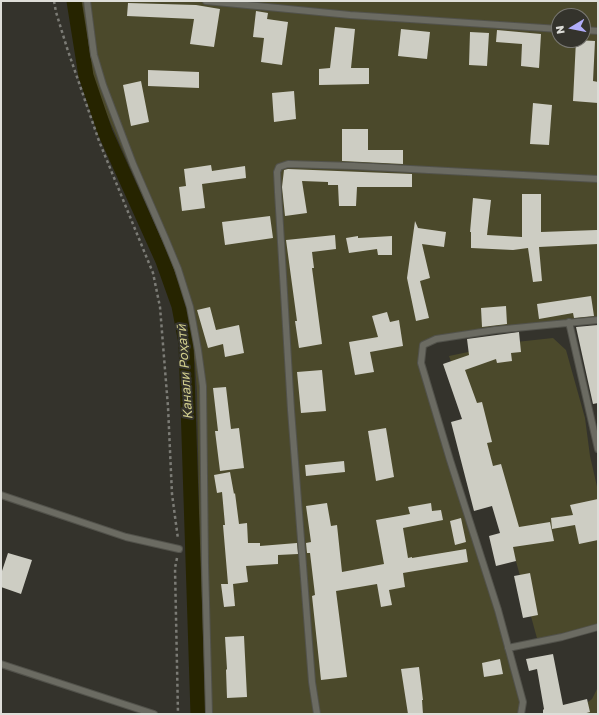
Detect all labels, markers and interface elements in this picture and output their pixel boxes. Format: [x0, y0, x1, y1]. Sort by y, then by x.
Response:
north arrow [551, 8, 591, 48]
text: N [553, 25, 567, 35]
water label: Канали Роҳатӣ [174, 324, 196, 420]

